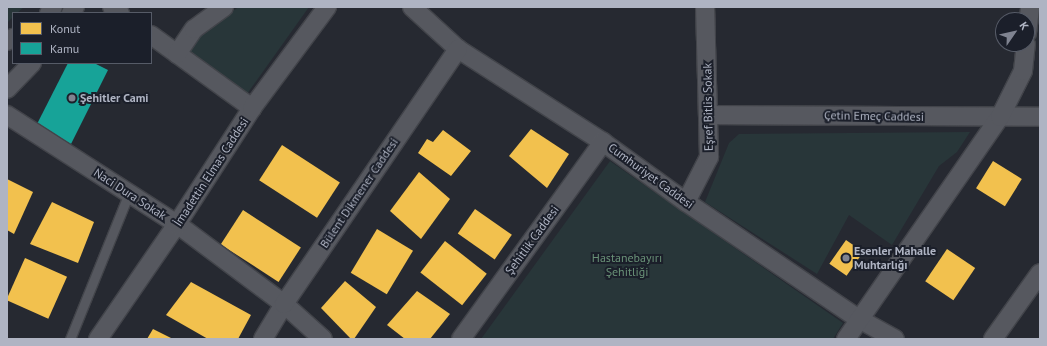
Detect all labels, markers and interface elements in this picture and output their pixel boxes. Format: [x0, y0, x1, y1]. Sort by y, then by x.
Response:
legend [12, 12, 152, 64]
north arrow [995, 12, 1035, 52]
text: K [1016, 19, 1032, 33]
text: Konut [50, 21, 80, 36]
text: Kamu [50, 41, 79, 56]
street label: Eşref Bitlis Sokak [700, 63, 716, 151]
place label: Şehitler Cami [80, 91, 149, 105]
marker: Şehitler Cami [67, 93, 77, 103]
street label: Çetin Emeç Caddesi [824, 108, 924, 124]
street label: İmadettin Elmas Caddesi [170, 115, 252, 229]
street label: Bülent Dikmener Caddesi [317, 135, 401, 251]
street label: Cumhuriyet Caddesi [606, 140, 696, 212]
street label: Naci Dura Sokak [91, 165, 169, 223]
street label: Şehitlik Caddesi [502, 203, 562, 277]
place label: Esenler Mahalle Muhtarlığı [854, 244, 936, 272]
park label: Hastanebayırı Şehitliği [592, 251, 662, 279]
marker: Esenler Mahalle Muhtarlığı [841, 253, 851, 263]

